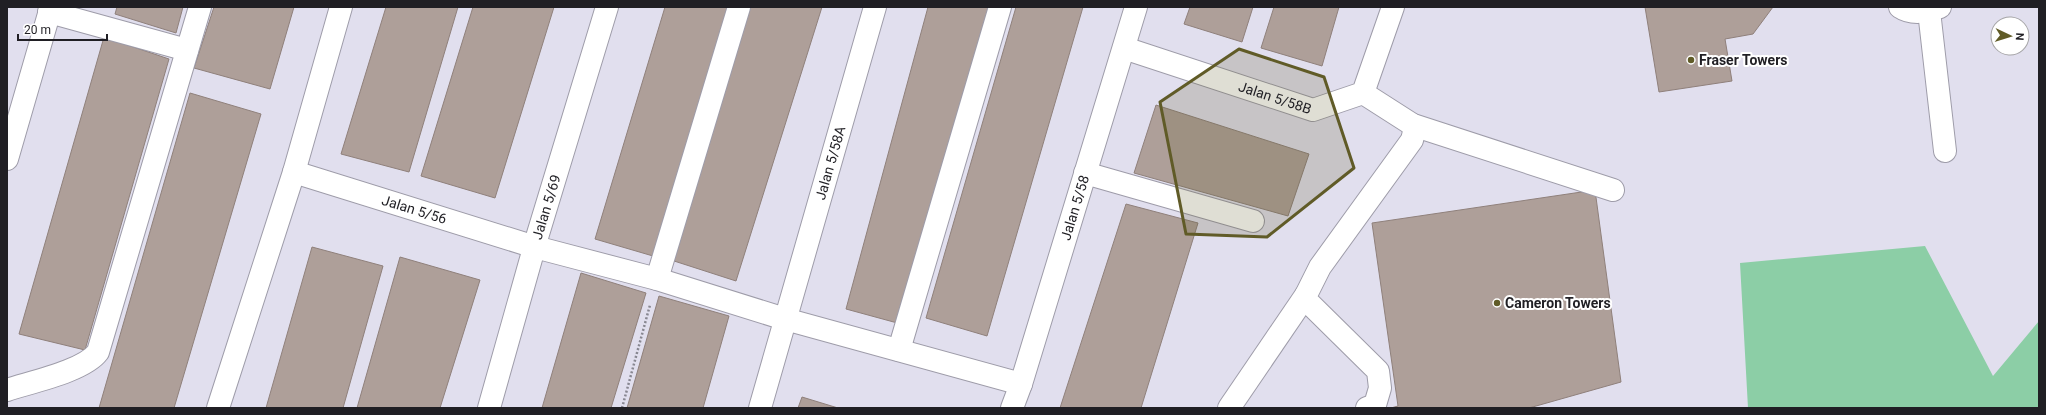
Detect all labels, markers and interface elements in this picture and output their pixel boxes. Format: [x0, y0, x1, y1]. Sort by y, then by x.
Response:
scale bar [18, 16, 107, 42]
north arrow [1990, 16, 2030, 56]
text: 20 m [24, 23, 51, 37]
text: N [2013, 32, 2026, 41]
place label: Fraser Towers [1699, 52, 1787, 68]
marker: Fraser Towers [1686, 55, 1696, 65]
street label: Jalan 5/58B [1237, 78, 1314, 117]
street label: Jalan 5/58A [812, 124, 848, 202]
street label: Jalan 5/69 [529, 173, 564, 241]
street label: Jalan 5/58 [1057, 173, 1092, 242]
street label: Jalan 5/56 [380, 192, 449, 227]
place label: Cameron Towers [1505, 295, 1611, 311]
marker: Cameron Towers [1492, 298, 1502, 308]

